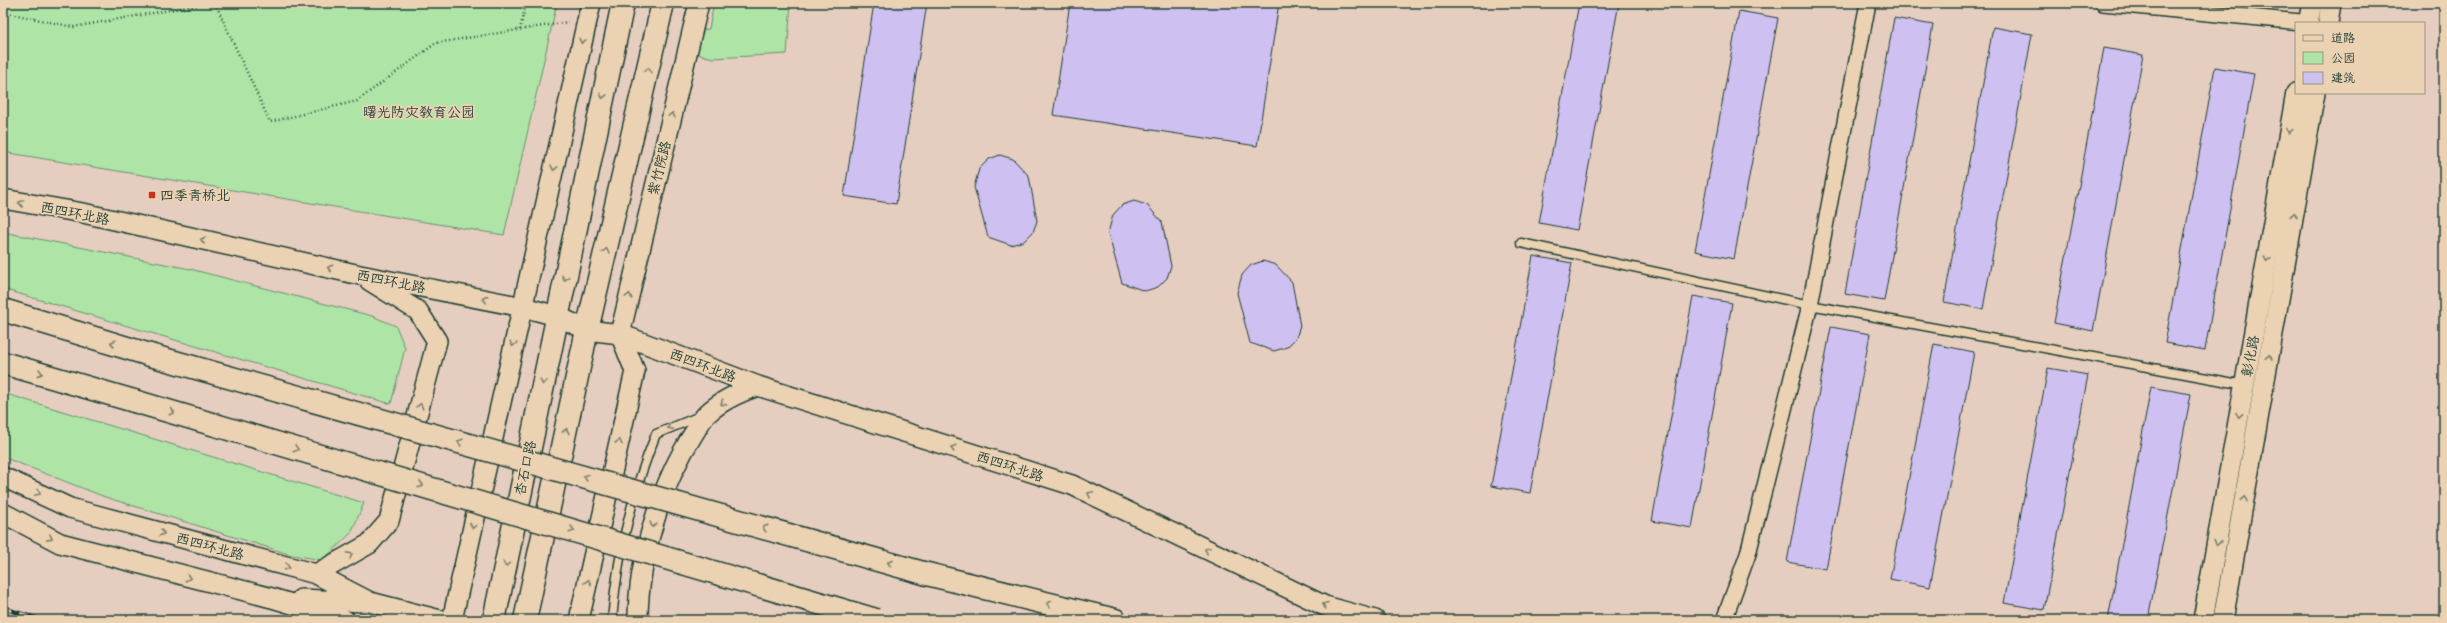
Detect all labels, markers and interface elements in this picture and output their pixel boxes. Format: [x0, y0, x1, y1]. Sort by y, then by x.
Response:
legend [2295, 22, 2425, 94]
text: 道路 [2331, 27, 2355, 49]
one-way arrow [579, 38, 587, 44]
text: 公园 [2331, 47, 2355, 69]
one-way arrow [643, 67, 651, 73]
text: 建筑 [2331, 67, 2355, 89]
one-way arrow [600, 93, 608, 99]
park label: 曙光防灾教育公园 [363, 100, 475, 125]
one-way arrow [668, 112, 676, 118]
one-way arrow [2286, 128, 2294, 135]
street label: 紫竹院路 [641, 138, 678, 198]
one-way arrow [551, 165, 559, 171]
place label: 四季青桥北 [160, 183, 230, 208]
marker: 四季青桥北 [147, 190, 157, 200]
street label: 西四环北路 [38, 195, 112, 232]
one-way arrow [18, 199, 24, 207]
one-way arrow [2289, 212, 2297, 218]
one-way arrow [200, 237, 206, 245]
one-way arrow [601, 248, 609, 255]
one-way arrow [2263, 256, 2272, 263]
street label: 西四环北路 [354, 263, 428, 300]
one-way arrow [327, 265, 333, 273]
one-way arrow [562, 275, 570, 281]
one-way arrow [624, 292, 632, 299]
one-way arrow [482, 296, 488, 304]
street label: 彰化路 [2235, 333, 2266, 379]
one-way arrow [109, 339, 116, 348]
one-way arrow [509, 341, 517, 348]
street label: 西四环北路 [666, 341, 740, 390]
one-way arrow [2264, 354, 2272, 360]
one-way arrow [37, 369, 44, 377]
one-way arrow [540, 379, 548, 385]
one-way arrow [720, 398, 727, 406]
one-way arrow [415, 403, 424, 410]
one-way arrow [168, 407, 175, 416]
one-way arrow [2236, 412, 2244, 418]
one-way arrow [667, 422, 675, 430]
one-way arrow [561, 428, 569, 434]
one-way arrow [457, 438, 464, 447]
street label: 杏石口路 [507, 438, 544, 498]
one-way arrow [615, 438, 623, 445]
one-way arrow [292, 444, 299, 453]
one-way arrow [950, 444, 957, 453]
street label: 西四环北路 [973, 444, 1047, 489]
one-way arrow [582, 473, 589, 482]
one-way arrow [417, 480, 424, 489]
one-way arrow [35, 489, 42, 497]
one-way arrow [1086, 491, 1094, 499]
one-way arrow [2239, 496, 2248, 502]
one-way arrow [649, 521, 658, 528]
one-way arrow [469, 523, 477, 529]
one-way arrow [761, 524, 768, 533]
street label: 西四环北路 [173, 525, 247, 568]
one-way arrow [569, 525, 576, 534]
one-way arrow [158, 528, 165, 537]
one-way arrow [46, 533, 53, 540]
one-way arrow [2213, 540, 2222, 546]
one-way arrow [1204, 547, 1211, 555]
one-way arrow [345, 553, 353, 560]
one-way arrow [886, 559, 893, 568]
one-way arrow [502, 561, 510, 567]
one-way arrow [284, 562, 291, 571]
one-way arrow [185, 573, 191, 581]
one-way arrow [583, 579, 591, 585]
one-way arrow [1046, 600, 1053, 609]
one-way arrow [1321, 601, 1328, 609]

